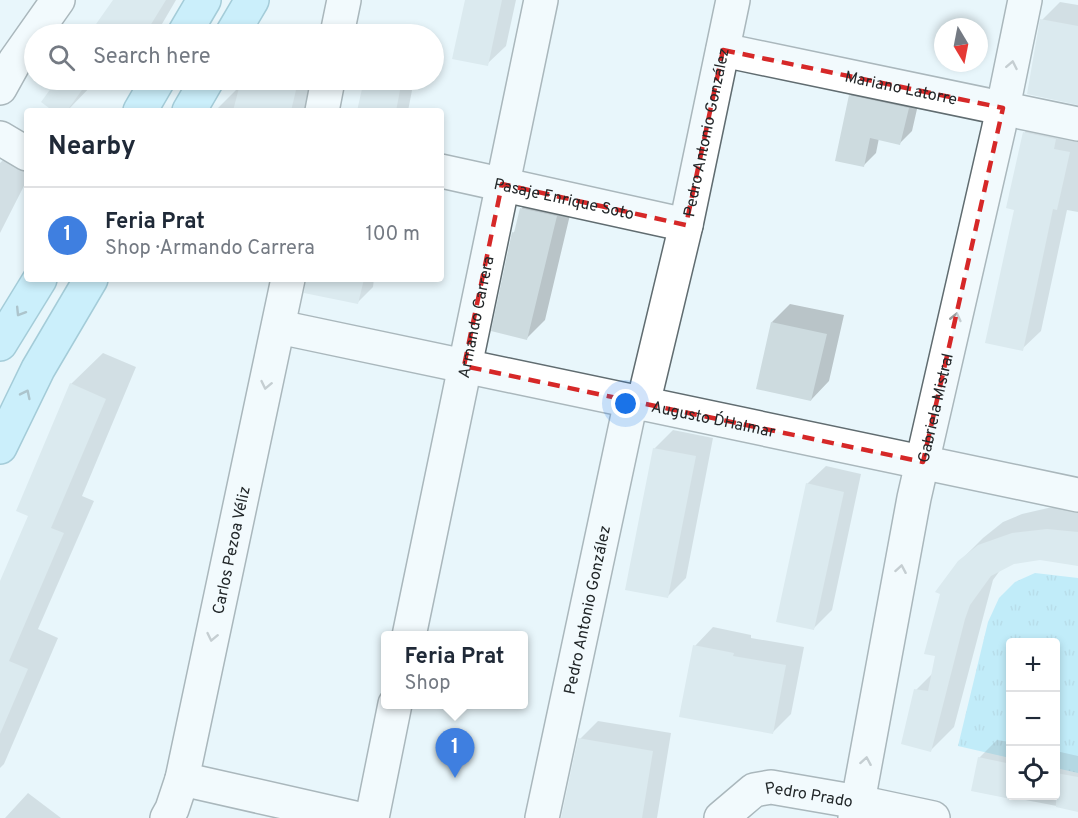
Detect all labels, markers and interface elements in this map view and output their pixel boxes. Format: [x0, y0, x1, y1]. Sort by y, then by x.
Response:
north arrow [934, 18, 988, 72]
search box [24, 24, 444, 90]
icon: search [45, 41, 78, 74]
text: Search here [93, 44, 211, 71]
street label: Pedro Antonio González [680, 46, 735, 219]
one-way arrow [1005, 60, 1018, 70]
street label: Mariano Latorre [843, 68, 959, 111]
text: Nearby [48, 131, 136, 164]
street label: Pasaje Enrique Soto [492, 175, 636, 225]
text: Feria Prat [105, 209, 205, 236]
text: 1 [64, 222, 72, 248]
text: 100 m [365, 222, 420, 248]
text: Shop · Armando Carrera [105, 236, 315, 262]
street label: Armando Carrera [455, 254, 500, 380]
one-way arrow [16, 306, 28, 316]
one-way arrow [949, 312, 962, 322]
street label: Gabriela Mistral [914, 351, 959, 465]
one-way arrow [261, 379, 274, 389]
one-way arrow [18, 389, 30, 400]
your location [611, 389, 640, 418]
street label: Augusto D´Halmar [649, 398, 777, 443]
street label: Carlos Pezoa Véliz [209, 485, 256, 616]
street label: Pedro Antonio González [561, 524, 616, 696]
one-way arrow [894, 564, 907, 574]
popup [381, 631, 528, 709]
one-way arrow [206, 632, 219, 642]
map controls [1006, 638, 1060, 800]
button: + [1006, 638, 1060, 692]
text: Feria Prat [405, 644, 504, 671]
text: Shop [405, 671, 450, 697]
button: − [1006, 692, 1060, 746]
pin: 1 [436, 728, 474, 778]
button: locate [1006, 746, 1060, 800]
one-way arrow [859, 756, 872, 766]
street label: Pedro Prado [764, 778, 854, 813]

